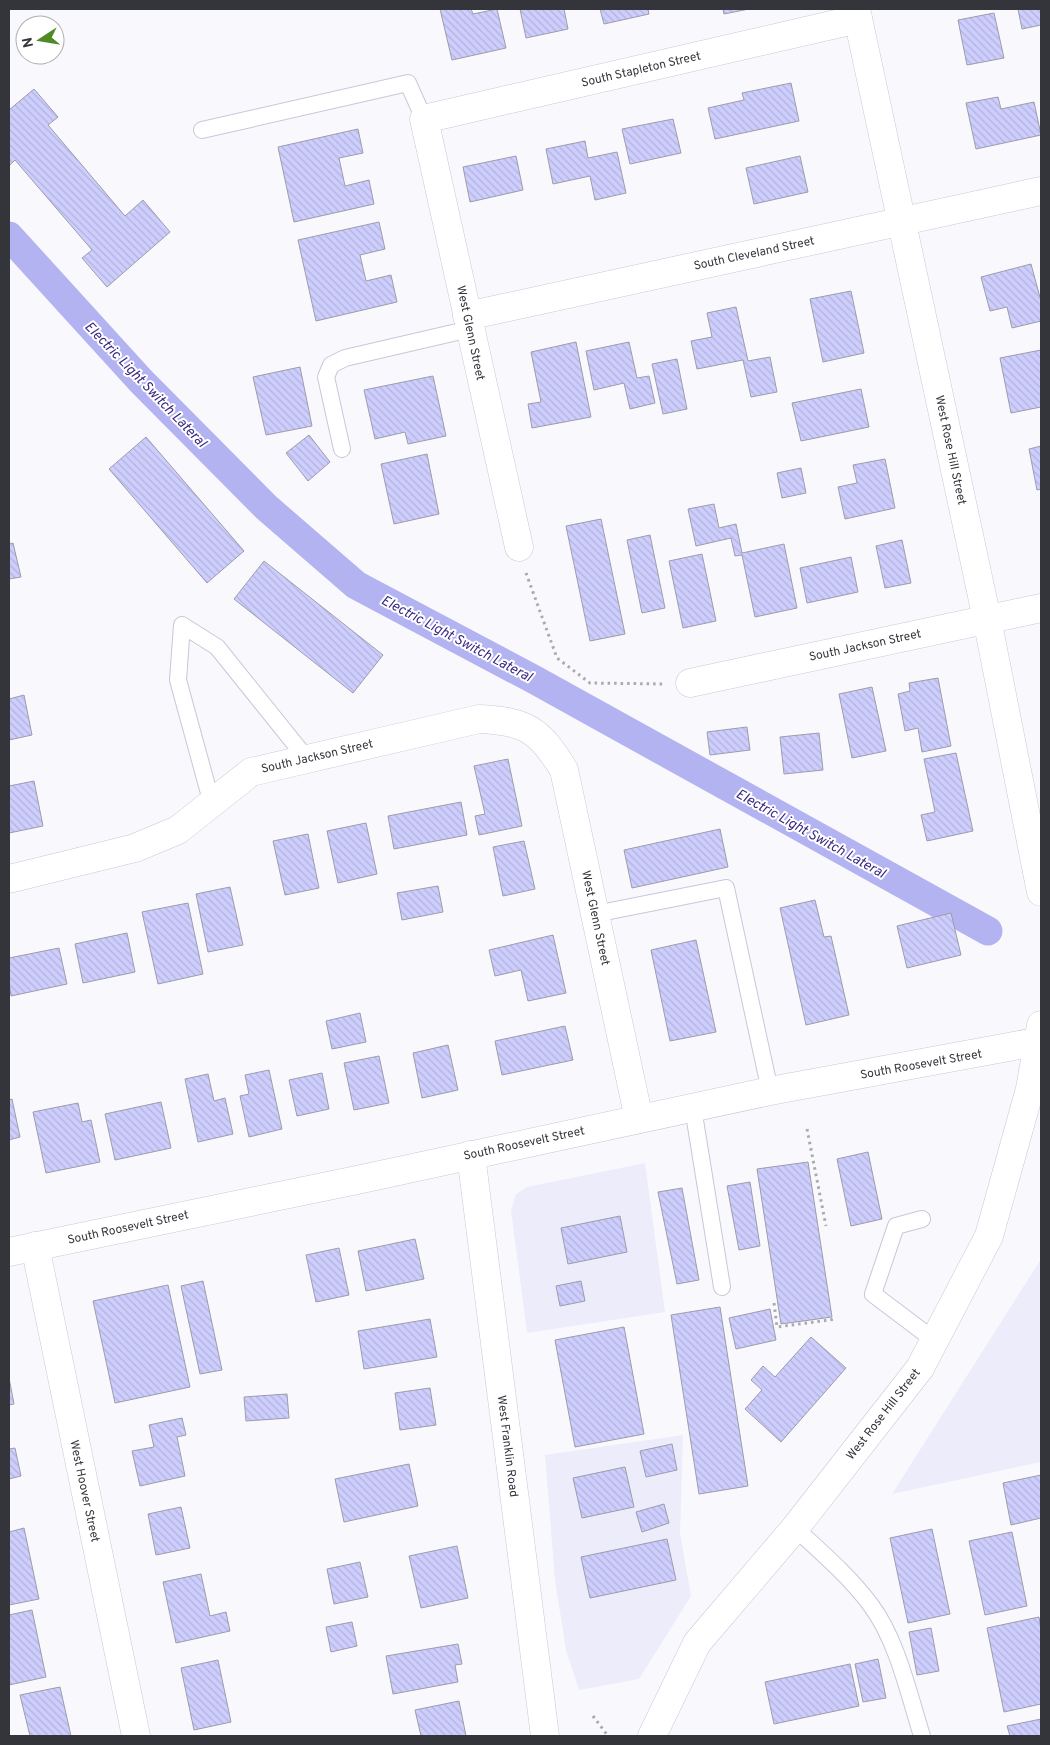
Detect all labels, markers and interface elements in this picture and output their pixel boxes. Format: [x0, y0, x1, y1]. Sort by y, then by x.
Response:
north arrow [15, 15, 65, 65]
text: N [19, 36, 38, 49]
street label: South Stapleton Street [580, 48, 703, 92]
street label: South Cleveland Street [692, 233, 816, 275]
street label: West Glenn Street [452, 284, 488, 382]
water label: Electric Light Switch Lateral [80, 319, 210, 452]
street label: West Rose Hill Street [931, 394, 969, 506]
water label: Electric Light Switch Lateral [378, 592, 536, 687]
street label: South Jackson Street [808, 626, 923, 666]
street label: South Jackson Street [260, 736, 375, 778]
water label: Electric Light Switch Lateral [733, 786, 889, 883]
street label: West Glenn Street [577, 869, 613, 967]
street label: South Roosevelt Street [859, 1046, 983, 1084]
street label: South Roosevelt Street [462, 1123, 586, 1165]
street label: South Roosevelt Street [66, 1207, 190, 1249]
street label: West Rose Hill Street [843, 1366, 924, 1464]
street label: West Franklin Road [493, 1394, 521, 1498]
street label: West Hoover Street [65, 1439, 103, 1544]

